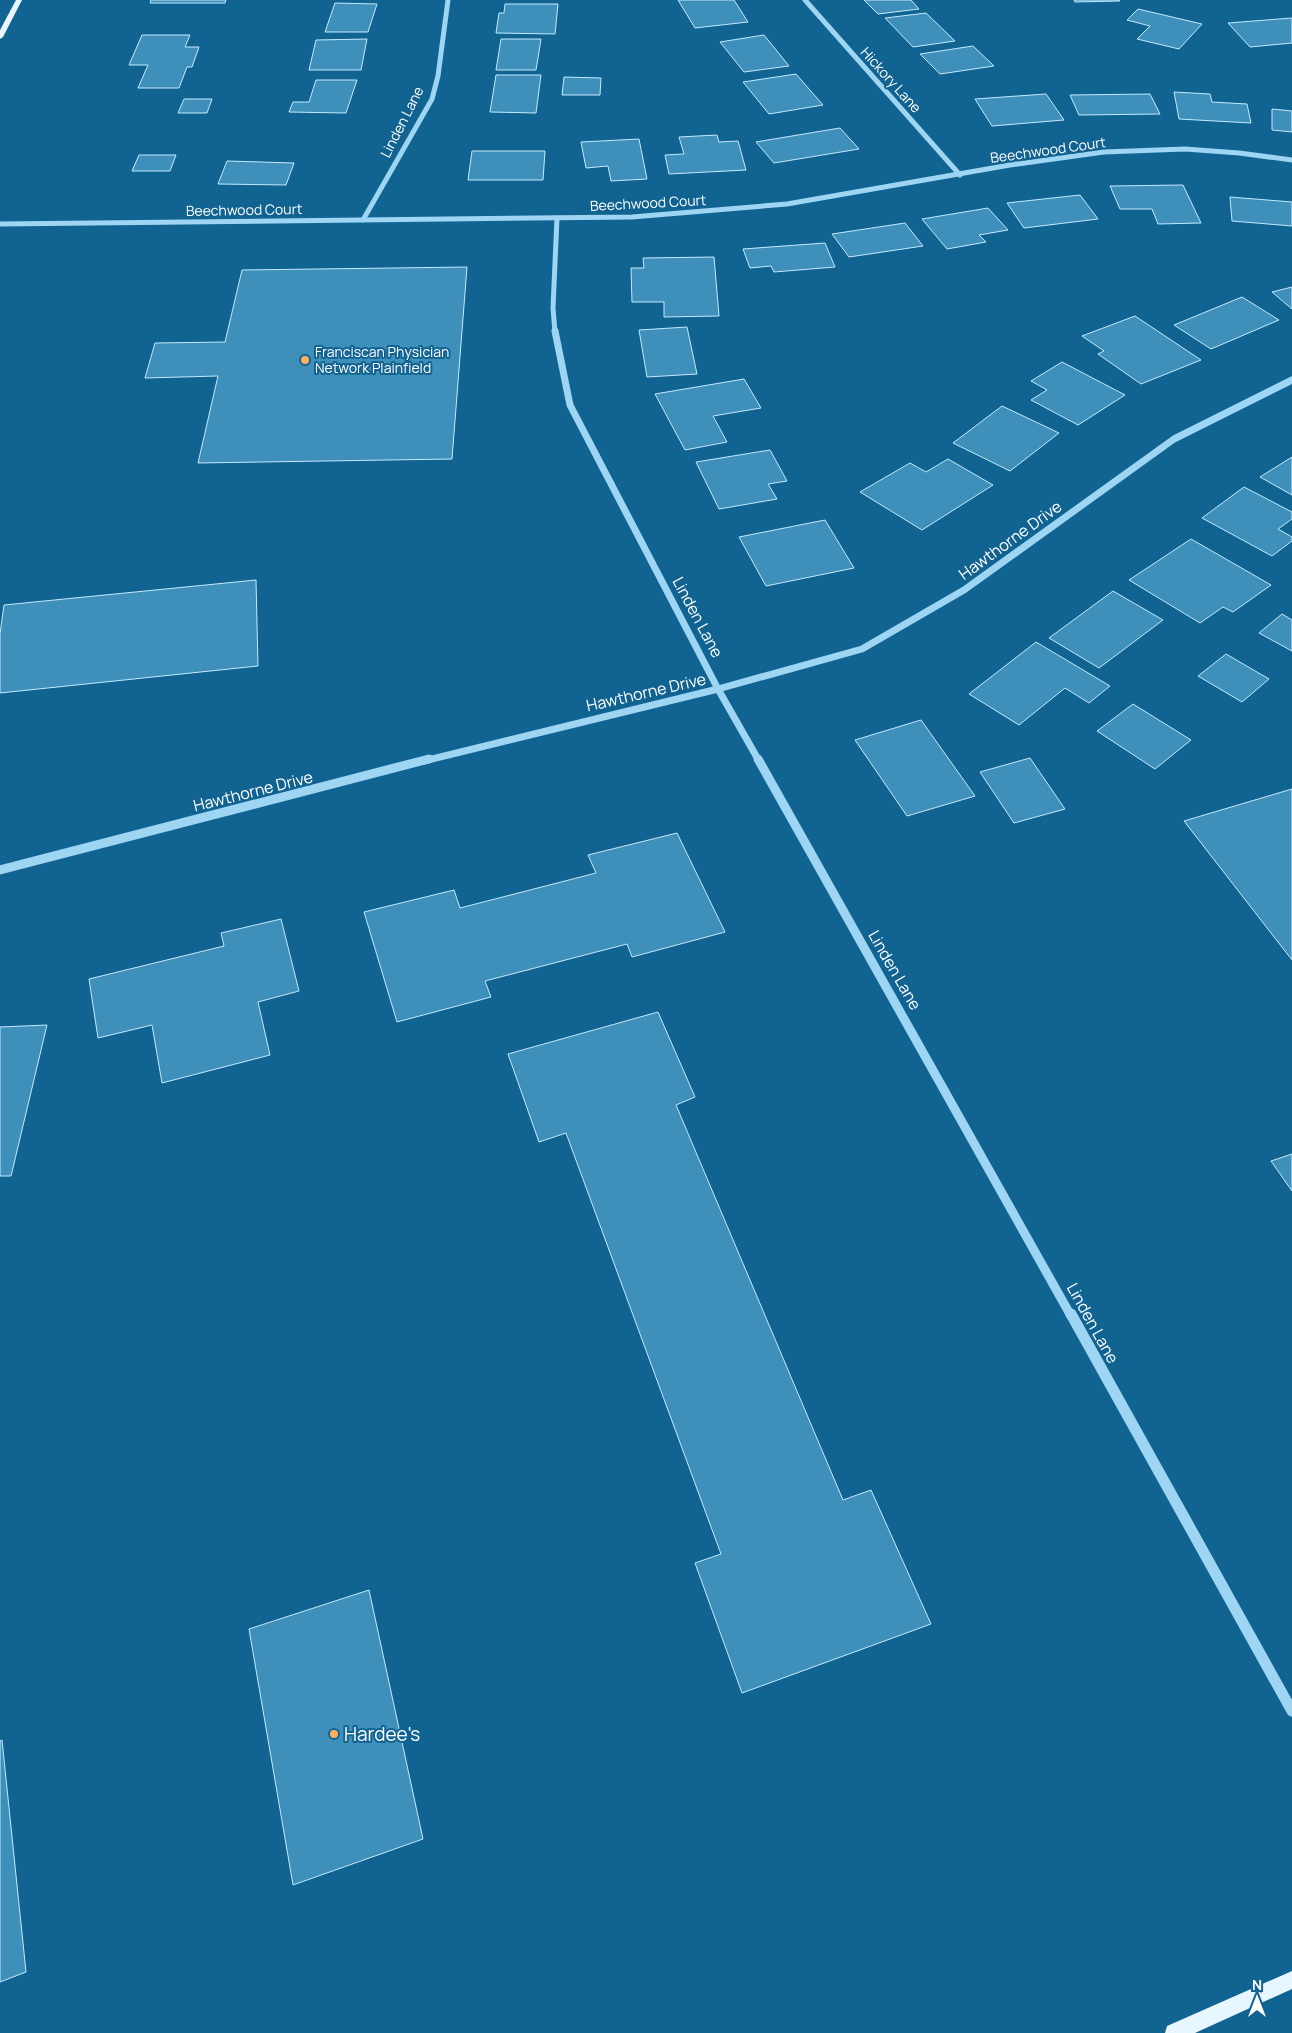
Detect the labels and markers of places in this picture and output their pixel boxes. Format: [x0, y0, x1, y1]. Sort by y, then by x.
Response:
place label: Franciscan Physician Network Plainfield [315, 342, 449, 377]
marker: Franciscan Physician Network Plainfield [299, 354, 311, 366]
place label: Hardee's [344, 1721, 420, 1747]
marker: Hardee's [328, 1728, 340, 1740]

